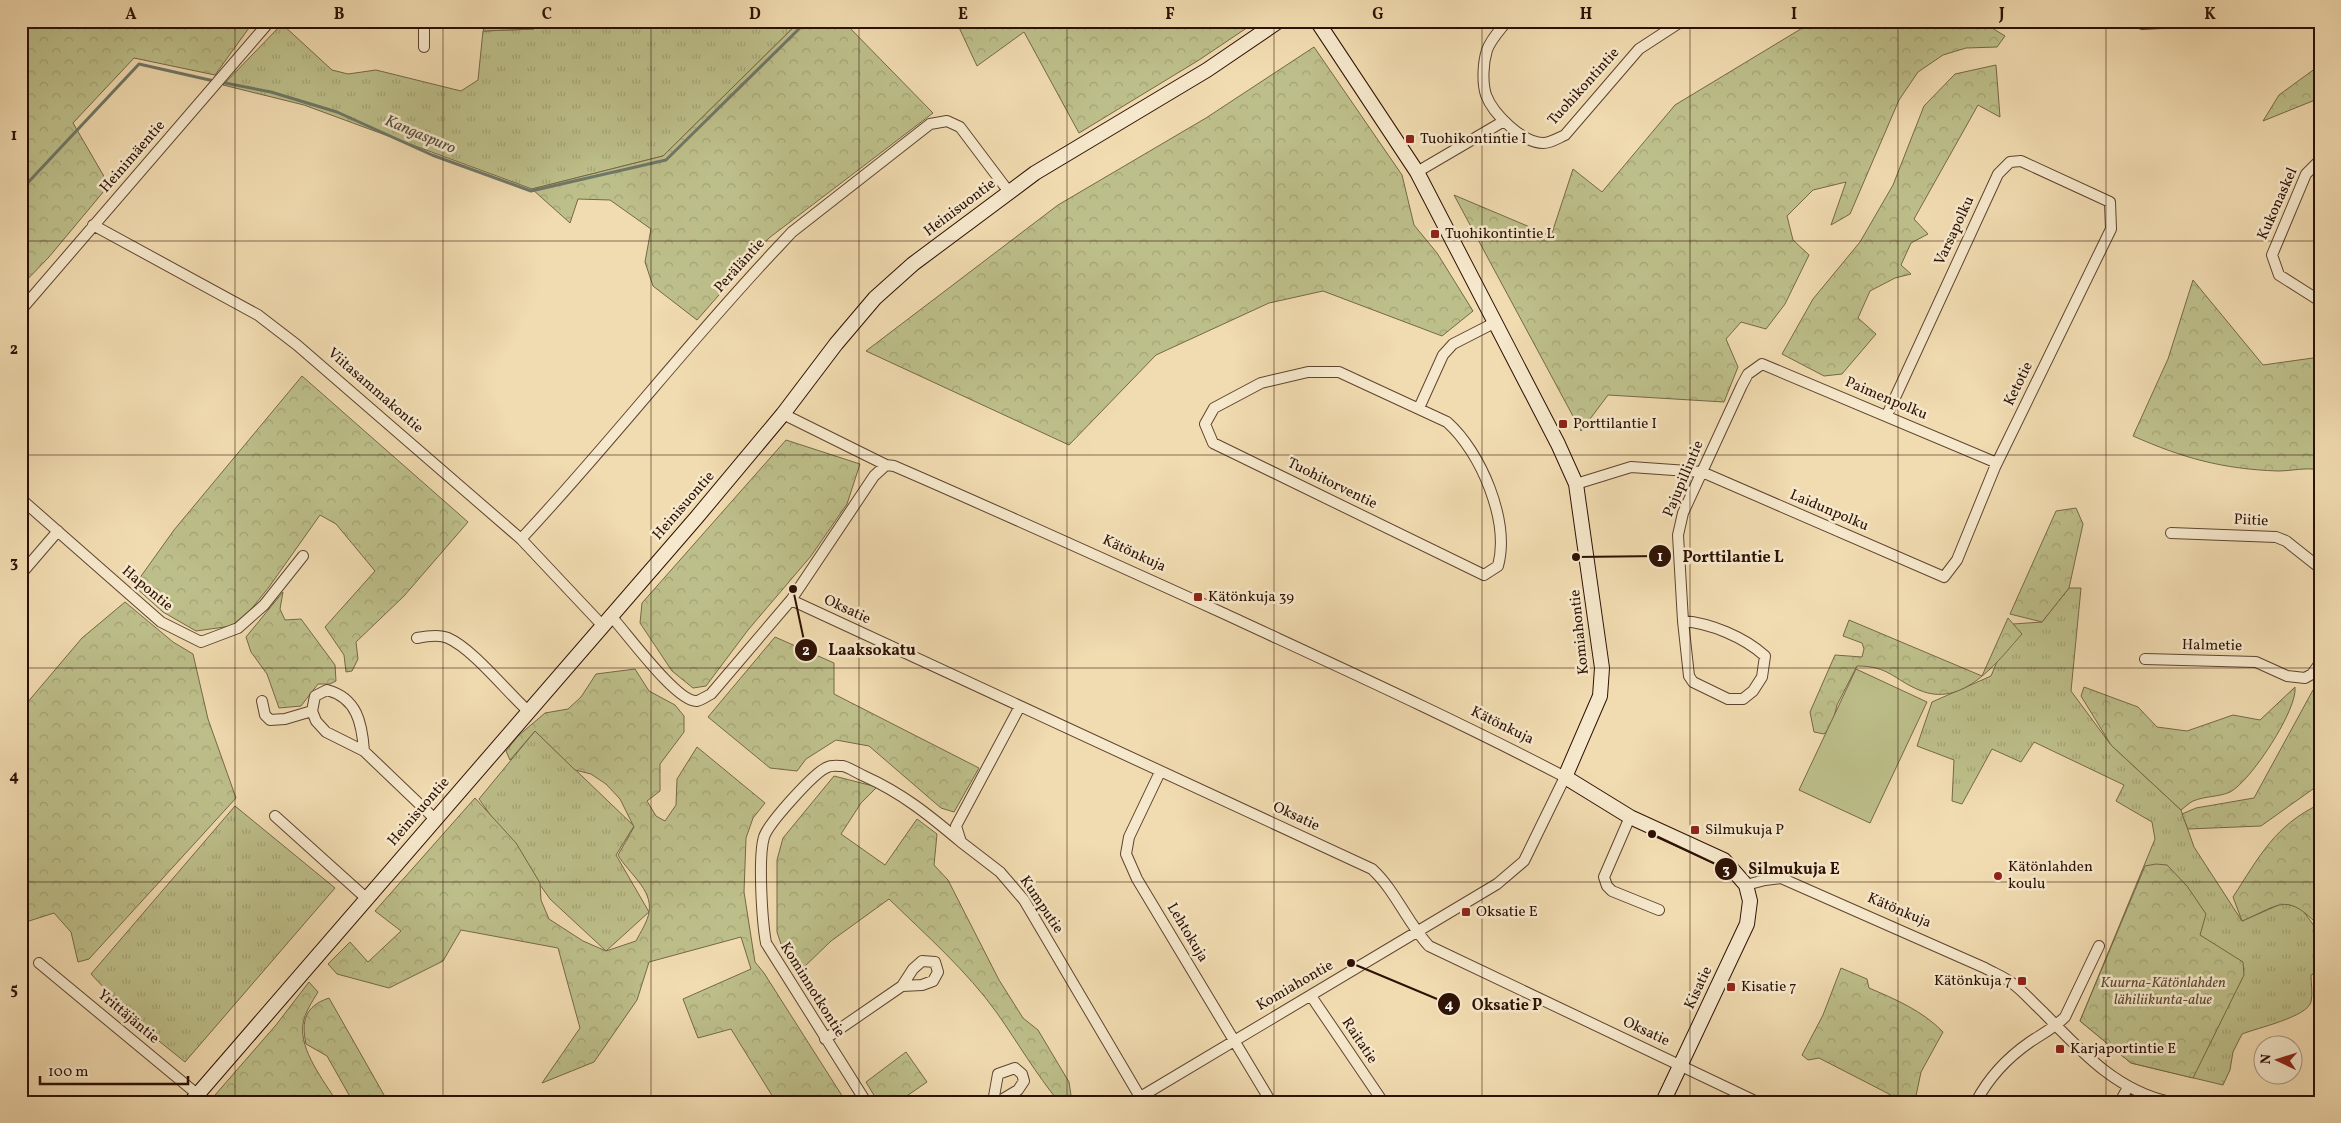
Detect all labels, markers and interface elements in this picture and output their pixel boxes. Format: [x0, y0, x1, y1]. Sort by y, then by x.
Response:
text: A [125, 4, 137, 26]
text: B [334, 4, 345, 26]
text: C [542, 4, 552, 26]
text: D [749, 4, 761, 26]
text: E [958, 4, 968, 26]
text: F [1165, 4, 1175, 26]
text: G [1372, 4, 1384, 26]
text: H [1580, 4, 1592, 26]
text: I [1791, 4, 1797, 26]
text: J [1998, 4, 2005, 26]
text: K [2204, 4, 2216, 26]
street label: Tuohikontintie [1543, 43, 1625, 131]
water label: Kangaspuro [381, 110, 459, 160]
street label: Heinimäentie [96, 116, 170, 198]
text: 1 [11, 125, 17, 147]
place label: Tuohikontintie I [1420, 129, 1527, 150]
marker: Tuohikontintie I [1404, 133, 1416, 145]
street label: Kukonaskel [2253, 165, 2303, 243]
street label: Heinisuontie [920, 174, 1000, 242]
street label: Varsapolku [1930, 193, 1980, 269]
place label: Tuohikontintie L [1445, 224, 1555, 245]
marker: Tuohikontintie L [1429, 228, 1441, 240]
street label: Peräläntie [710, 234, 770, 298]
text: 2 [10, 339, 18, 361]
street label: Viitasammakontie [322, 343, 428, 439]
street label: Ketotie [1999, 358, 2039, 410]
street label: Paimenpolku [1842, 372, 1930, 426]
place label: Porttilantie I [1573, 414, 1657, 435]
marker: Porttilantie I [1557, 418, 1569, 430]
street label: Pajupillintie [1658, 437, 1710, 521]
street label: Tuohitorventie [1283, 453, 1381, 515]
street label: Heinisuontie [648, 467, 720, 545]
street label: Laidunpolku [1786, 485, 1872, 537]
street label: Piitie [2233, 510, 2269, 532]
street label: Kätönkuja [1099, 530, 1169, 578]
callout: Porttilantie L [1648, 541, 1794, 572]
text: 1 [1657, 547, 1663, 568]
text: Porttilantie L [1682, 547, 1784, 569]
text: 3 [10, 552, 18, 574]
street label: Hapontie [117, 561, 177, 617]
place label: Kätönkuja 39 [1208, 587, 1294, 608]
street label: Komiahontie [1565, 588, 1595, 676]
street label: Oksatie [820, 590, 874, 630]
marker: Kätönkuja 39 [1192, 591, 1204, 603]
callout: Laaksokatu [793, 634, 925, 665]
street label: Halmetie [2182, 635, 2242, 657]
text: Laaksokatu [828, 640, 916, 662]
text: 2 [802, 641, 810, 662]
street label: Kätönkuja [1467, 702, 1537, 750]
text: 4 [9, 766, 19, 788]
street label: Heinisuontie [383, 773, 455, 851]
street label: Oksatie [1269, 797, 1323, 837]
place label: Silmukuja P [1705, 820, 1784, 841]
marker: Silmukuja P [1689, 824, 1701, 836]
callout: Silmukuja E [1713, 853, 1850, 884]
place label: Kätönlahden koulu [2008, 857, 2093, 895]
text: Silmukuja E [1748, 859, 1840, 881]
text: 3 [1722, 860, 1730, 881]
marker: Kätönlahden koulu [1992, 870, 2004, 882]
street label: Kumputie [1014, 872, 1068, 938]
street label: Kätönkuja [1864, 888, 1934, 934]
street label: Lehtokuja [1161, 899, 1213, 967]
place label: Oksatie E [1476, 902, 1538, 923]
marker: Oksatie E [1460, 906, 1472, 918]
street label: Kominnotkontie [774, 939, 850, 1041]
street label: Komiahontie [1253, 956, 1337, 1016]
street label: Kisatie [1680, 963, 1718, 1013]
place label: Kätönkuja 7 [1934, 971, 2012, 992]
park label: Kuurna-Kätönlahden lähiliikunta-alue [2100, 973, 2226, 1011]
marker: Kätönkuja 7 [2016, 975, 2028, 987]
place label: Kisatie 7 [1741, 977, 1797, 998]
text: 5 [10, 979, 18, 1001]
marker: Kisatie 7 [1725, 981, 1737, 993]
street label: Yrittäjäntie [93, 985, 163, 1049]
callout: Oksatie P [1436, 988, 1552, 1019]
text: 4 [1444, 995, 1454, 1016]
text: Oksatie P [1472, 995, 1542, 1017]
street label: Oksatie [1619, 1012, 1673, 1052]
street label: Raitatie [1336, 1014, 1382, 1068]
north arrow [2254, 1036, 2304, 1086]
place label: Karjaportintie E [2070, 1039, 2176, 1060]
marker: Karjaportintie E [2054, 1043, 2066, 1055]
scale bar [40, 1053, 188, 1085]
text: N [2257, 1053, 2276, 1065]
text: 100 m [48, 1062, 88, 1083]

